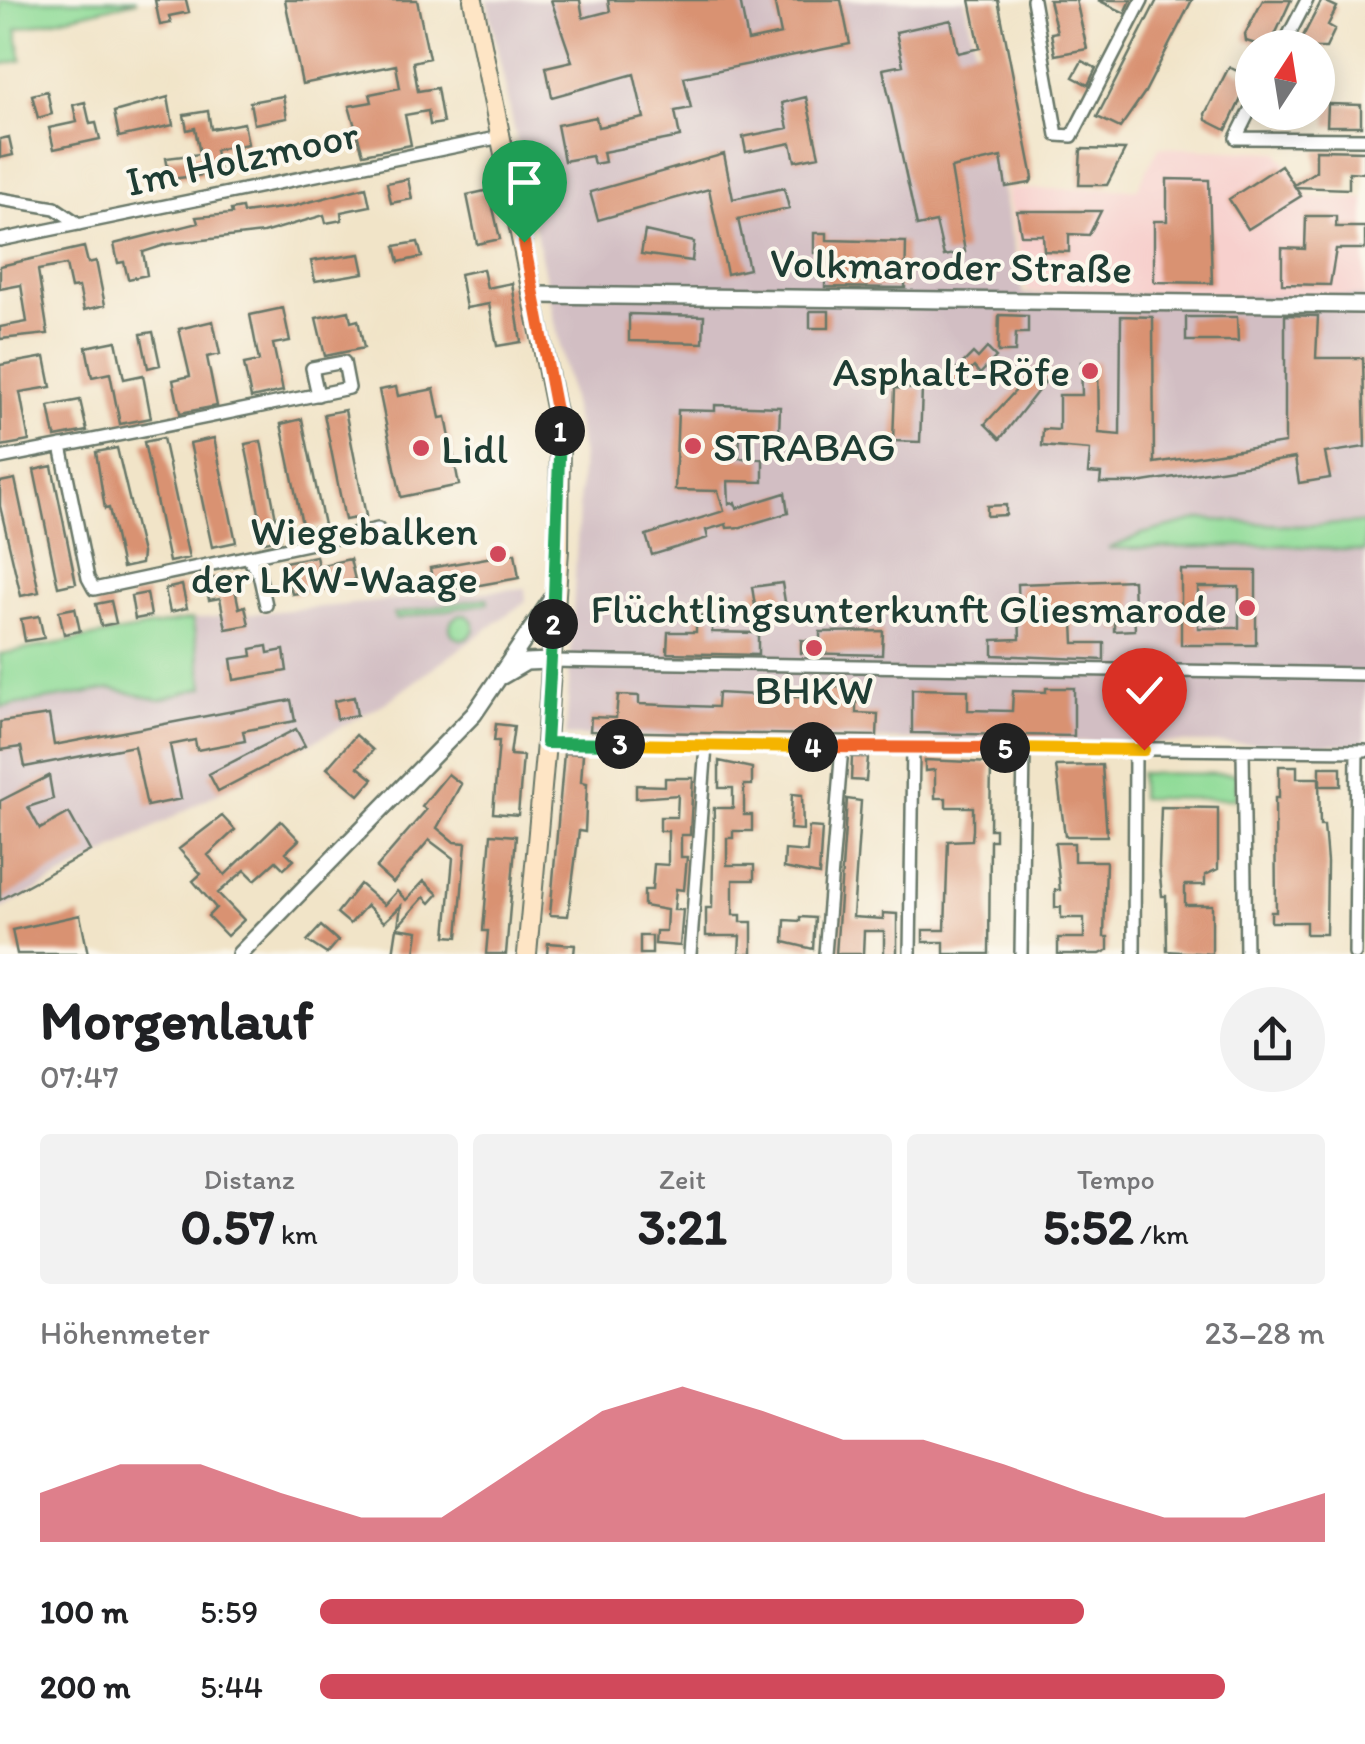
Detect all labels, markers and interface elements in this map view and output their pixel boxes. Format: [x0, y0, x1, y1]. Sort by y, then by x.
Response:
north arrow [1235, 30, 1335, 130]
map controls [1235, 30, 1335, 130]
street label: Im Holzmoor [121, 108, 363, 207]
pin [482, 140, 567, 243]
icon: arrive [497, 155, 552, 210]
street label: Volkmaroder Straße [769, 237, 1133, 294]
place label: Asphalt-Röfe [832, 346, 1070, 397]
marker: Asphalt-Röfe [1079, 360, 1101, 382]
pin: 1 [535, 406, 585, 456]
text: 1 [554, 414, 567, 448]
place label: STRABAG [713, 421, 896, 472]
place label: Lidl [441, 423, 508, 474]
marker: STRABAG [682, 435, 704, 457]
marker: Lidl [410, 437, 432, 459]
place label: Wiegebalken der LKW-Waage [191, 505, 478, 604]
marker: Wiegebalken der LKW-Waage [487, 543, 509, 565]
place label: Flüchtlingsunterkunft Gliesmarode [591, 583, 1227, 634]
marker: Flüchtlingsunterkunft Gliesmarode [1236, 597, 1258, 619]
pin: 2 [528, 599, 578, 649]
text: 2 [546, 607, 560, 641]
marker: BHKW [803, 637, 825, 659]
pin [1102, 648, 1187, 751]
icon: check [1117, 663, 1172, 718]
place label: BHKW [755, 664, 873, 715]
pin: 3 [595, 719, 645, 769]
pin: 4 [788, 722, 838, 772]
pin: 5 [980, 723, 1030, 773]
text: 3 [612, 727, 628, 761]
text: 4 [805, 730, 821, 764]
text: 5 [998, 731, 1012, 765]
text: Morgenlauf [40, 987, 314, 1053]
button: share [1220, 987, 1325, 1092]
text: 07:47 [40, 1058, 119, 1096]
text: Distanz [204, 1162, 295, 1196]
text: Zeit [659, 1162, 706, 1196]
text: Tempo [1077, 1162, 1155, 1196]
text: 0.57 [180, 1196, 275, 1257]
text: 3:21 [638, 1196, 727, 1257]
text: 5:52 [1043, 1196, 1134, 1257]
text: km [275, 1217, 318, 1251]
text: /km [1134, 1217, 1189, 1251]
text: Höhenmeter [40, 1314, 210, 1352]
text: 23–28 m [1204, 1314, 1325, 1352]
text: 100 m [40, 1593, 128, 1631]
text: 5:59 [200, 1593, 258, 1631]
text: 200 m [40, 1668, 130, 1706]
text: 5:44 [200, 1668, 263, 1706]

